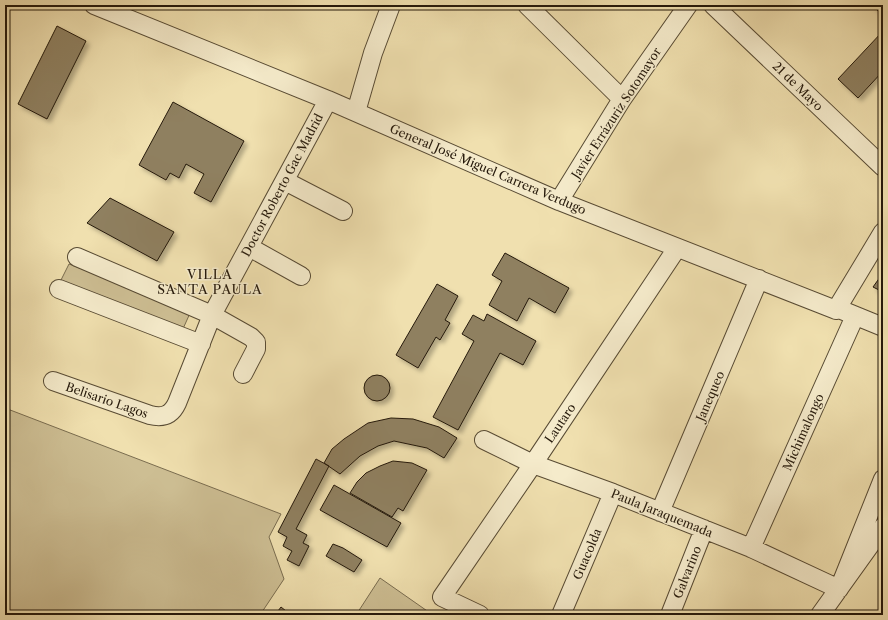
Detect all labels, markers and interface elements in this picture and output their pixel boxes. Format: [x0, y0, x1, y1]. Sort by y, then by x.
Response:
street label: Javier Errázuriz Sotomayor [567, 45, 664, 183]
street label: 21 de Mayo [770, 58, 826, 114]
street label: Doctor Roberto Gac Madrid [238, 110, 327, 259]
street label: General José Miguel Carrera Verdugo [387, 121, 589, 217]
district label: VILLA SANTA PAULA [157, 266, 263, 297]
street label: Janequeo [692, 369, 727, 425]
street label: Belisario Lagos [64, 379, 150, 421]
street label: Michimalongo [779, 391, 827, 473]
street label: Lautaro [541, 400, 579, 446]
street label: Paula Jaraquemada [609, 486, 716, 541]
street label: Guacolda [569, 525, 605, 582]
street label: Galvarino [670, 543, 704, 601]

